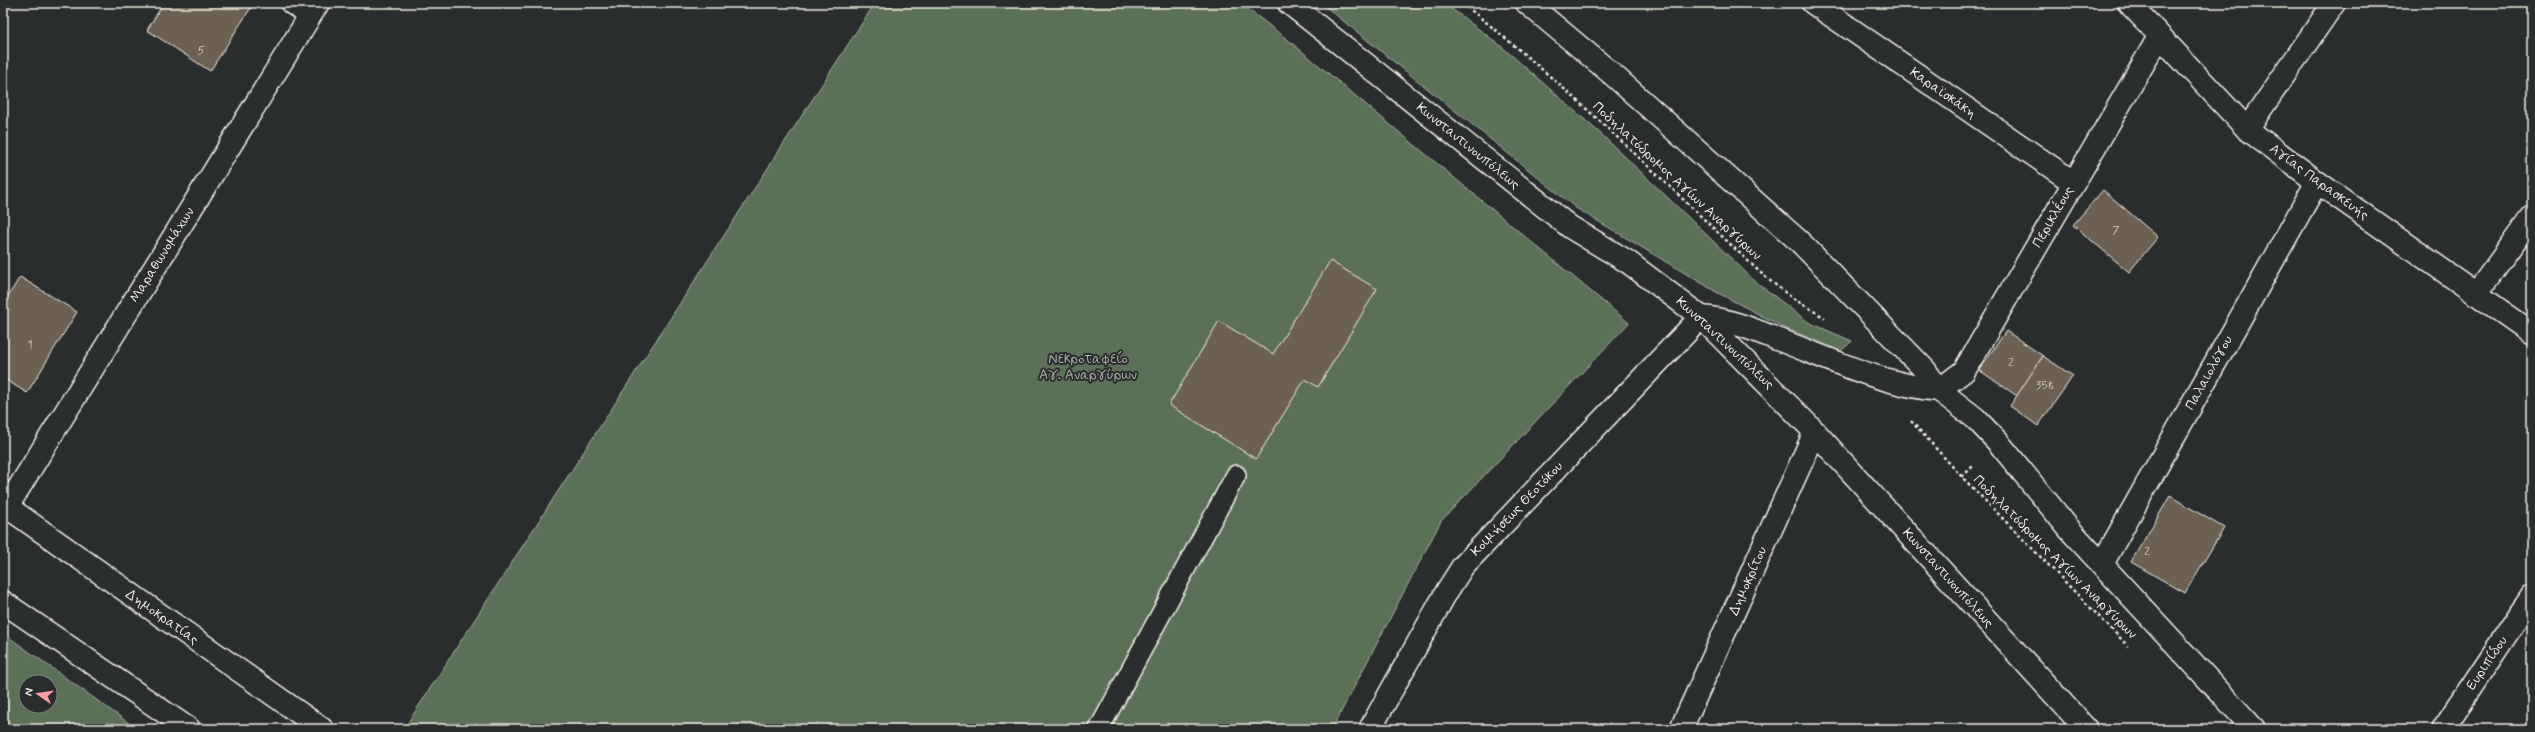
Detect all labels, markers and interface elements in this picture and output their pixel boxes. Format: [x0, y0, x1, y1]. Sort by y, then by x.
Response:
house number: 5 [197, 43, 205, 59]
street label: Καραϊσκάκη [1906, 63, 1980, 123]
street label: Ποδηλατόδρομος Αγίων Αναργύρων [1589, 98, 1765, 264]
street label: Κωνσταντινουπόλεως [1412, 99, 1524, 193]
street label: Αγίας Παρασκευής [2266, 140, 2372, 224]
street label: Περικλέους [2027, 183, 2078, 251]
street label: Μαραθωνομάχων [125, 204, 199, 306]
house number: 7 [2112, 223, 2120, 239]
street label: Κωνσταντινουπόλεως [1672, 293, 1778, 393]
street label: Παλαιολόγου [2181, 333, 2237, 413]
house number: 1 [27, 337, 33, 353]
park label: Νεκροταφείο Αγ. Αναργύρων [1039, 350, 1137, 384]
house number: 2 [2008, 355, 2014, 371]
house number: 358 [2036, 378, 2054, 394]
street label: Κοιμήσεως Θεοτόκου [1467, 458, 1567, 560]
street label: Ποδηλατόδρομος Αγίων Αναργύρων [1969, 471, 2141, 643]
street label: Κωνσταντινουπόλεως [1898, 524, 1998, 632]
street label: Δημοκρίτου [1725, 544, 1771, 618]
house number: 2 [2144, 544, 2150, 560]
street label: Δημοκρατίας [122, 585, 202, 649]
street label: Ευριπίδου [2462, 632, 2512, 694]
north arrow [18, 674, 58, 714]
text: N [22, 687, 37, 697]

